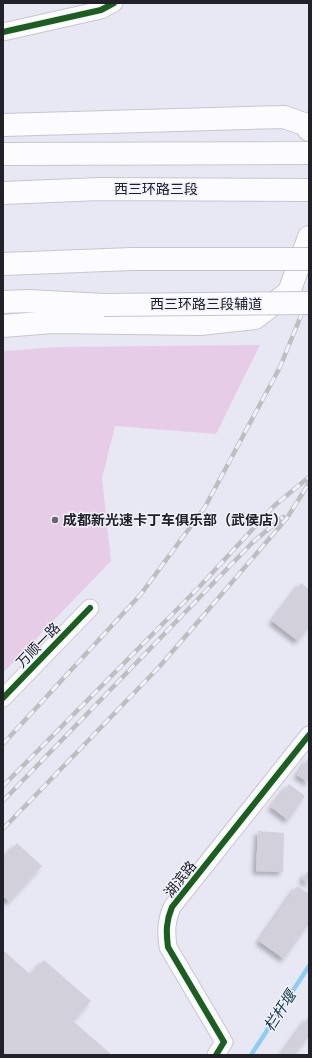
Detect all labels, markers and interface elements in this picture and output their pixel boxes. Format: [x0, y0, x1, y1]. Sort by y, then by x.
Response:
street label: 西三环路三段 [114, 181, 198, 197]
street label: 西三环路三段辅道 [150, 296, 262, 312]
place label: 成都新光速卡丁车俱乐部（武侯店） [63, 512, 287, 528]
marker: 成都新光速卡丁车俱乐部（武侯店） [50, 515, 60, 525]
street label: 万顺一路 [13, 619, 63, 671]
street label: 湖滨路 [161, 858, 199, 900]
water label: 栏杆堰 [260, 985, 301, 1035]

